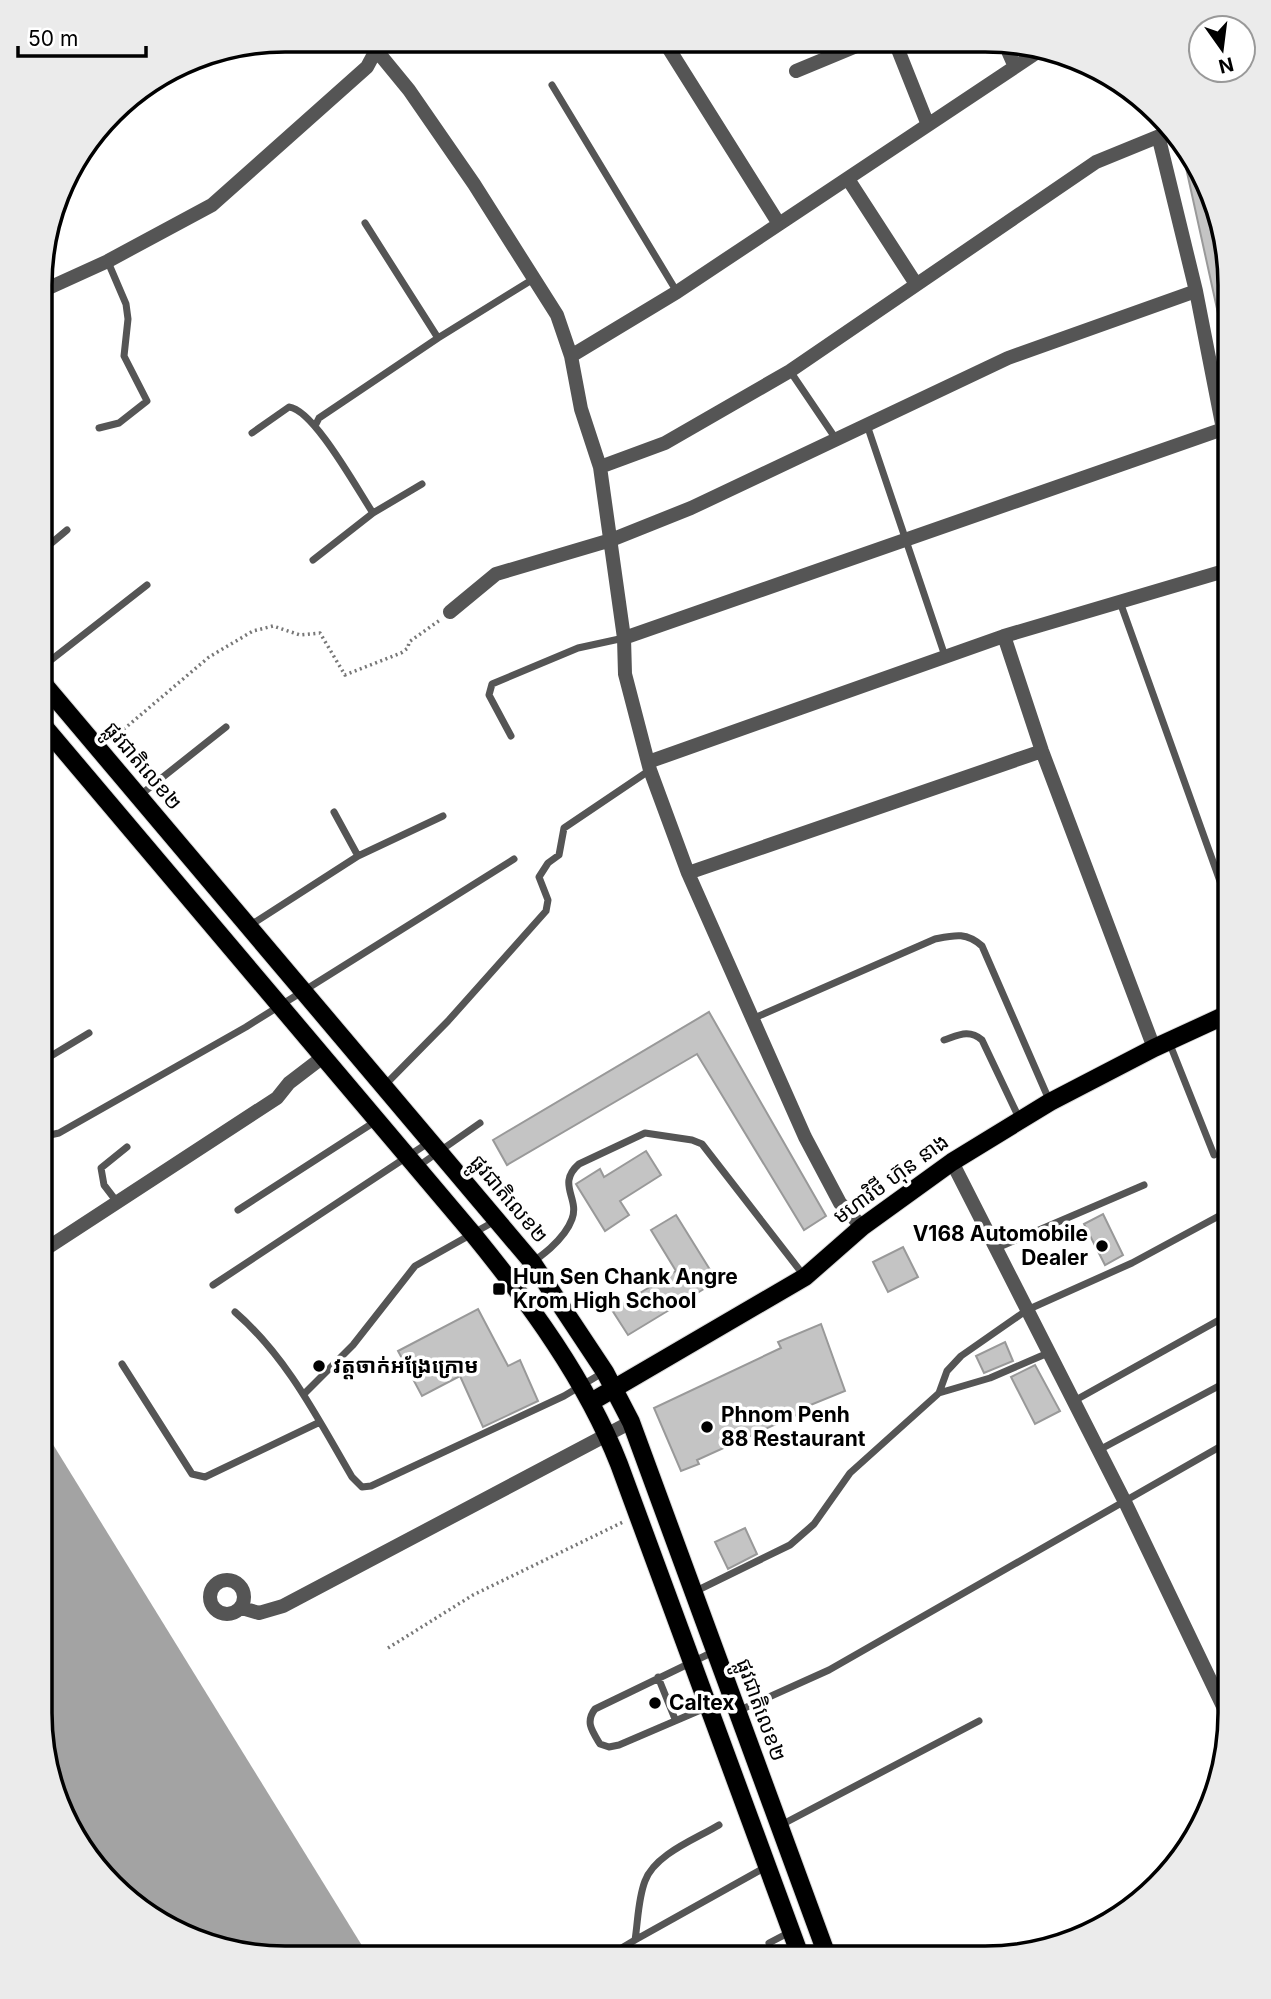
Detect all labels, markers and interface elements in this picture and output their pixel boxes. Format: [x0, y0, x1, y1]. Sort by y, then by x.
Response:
scale bar [18, 14, 145, 58]
north arrow [1187, 14, 1257, 84]
text: 50 m [28, 26, 78, 51]
text: N [1216, 52, 1236, 78]
street label: ផ្លូវជាតិលេខ២ [94, 716, 188, 820]
street label: មហាវិថី ហ៊ុន នាង [828, 1128, 954, 1230]
street label: ផ្លូវជាតិលេខ២ [460, 1149, 554, 1253]
place label: V168 Automobile Dealer [913, 1221, 1088, 1270]
marker: V168 Automobile Dealer [1094, 1238, 1110, 1254]
place label: Hun Sen Chank Angre Krom High School [513, 1264, 738, 1313]
marker: Hun Sen Chank Angre Krom High School [491, 1281, 507, 1297]
place label: វត្តចាក់អង្រែក្រោម [333, 1353, 479, 1380]
marker: វត្តចាក់អង្រែក្រោម [311, 1358, 327, 1374]
place label: Phnom Penh 88 Restaurant [721, 1402, 866, 1451]
marker: Phnom Penh 88 Restaurant [699, 1419, 715, 1435]
street label: ផ្លូវជាតិលេខ២ [725, 1655, 792, 1767]
place label: Caltex [669, 1690, 734, 1715]
marker: Caltex [647, 1695, 663, 1711]

